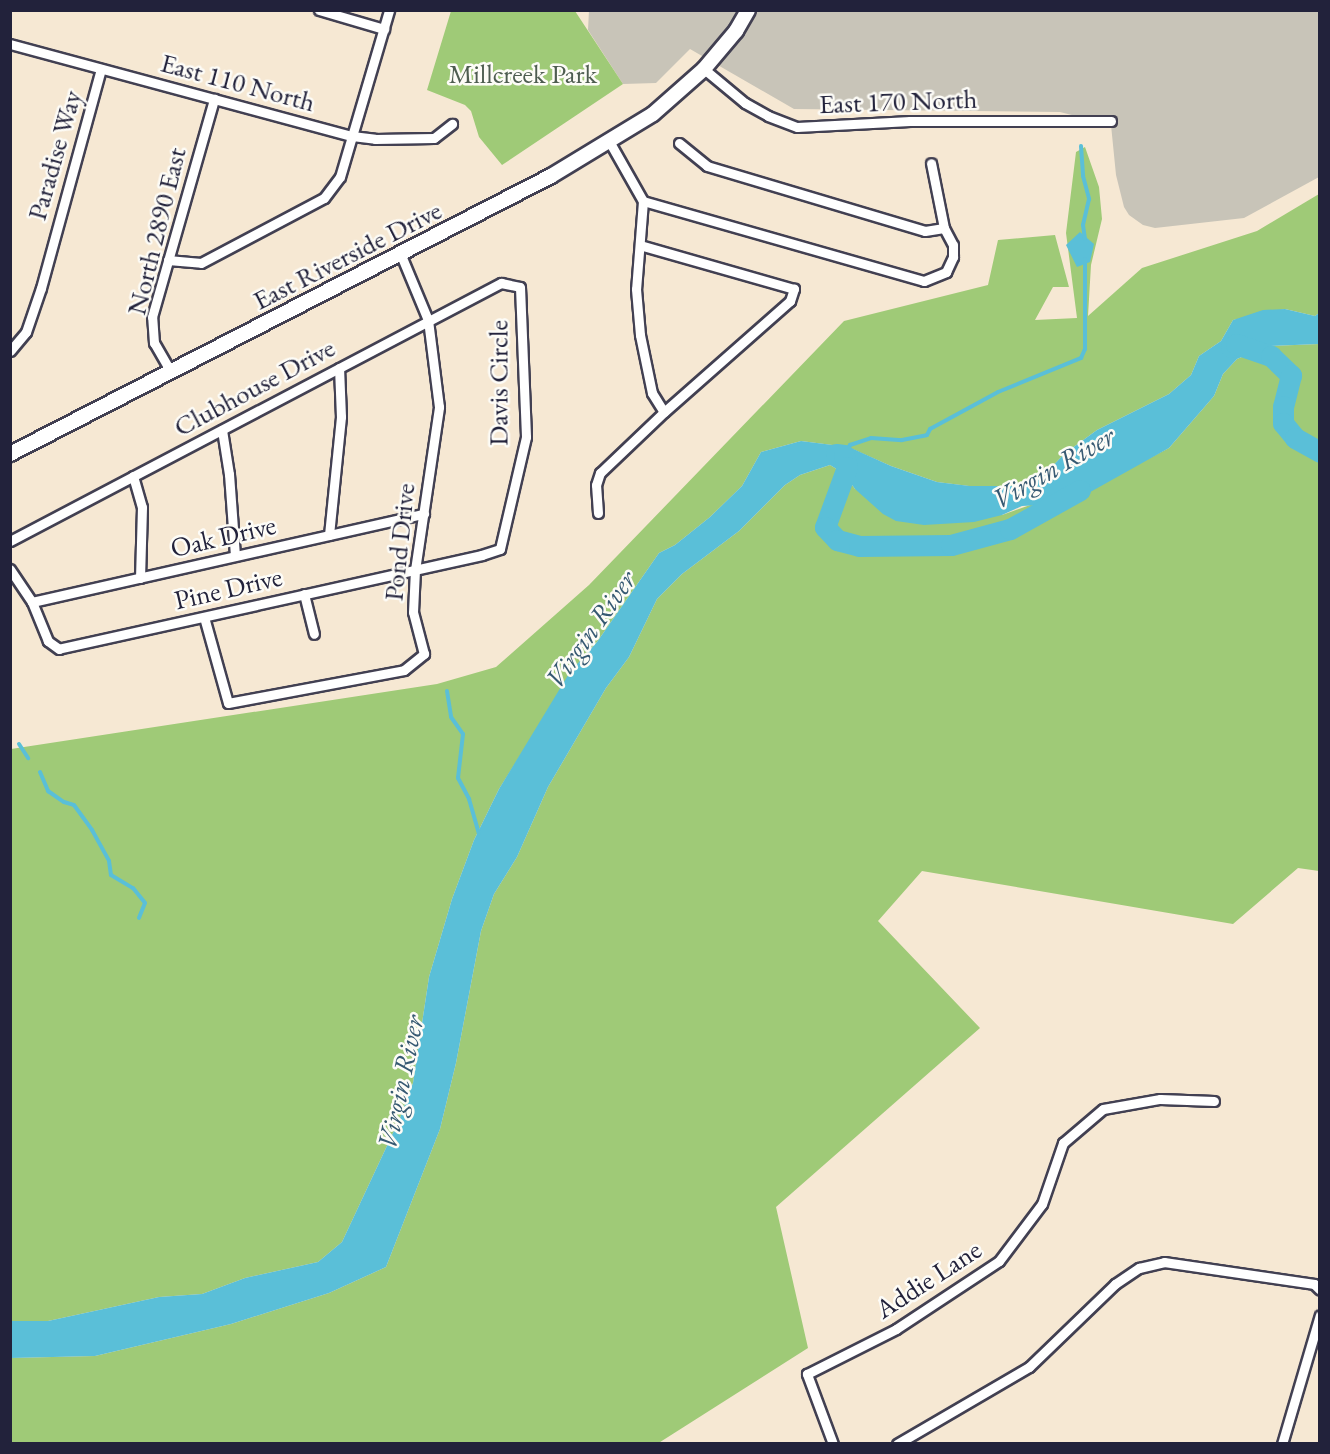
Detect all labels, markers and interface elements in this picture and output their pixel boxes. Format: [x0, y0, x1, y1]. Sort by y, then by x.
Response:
street label: East 110 North [157, 46, 319, 118]
park label: Millcreek Park [449, 58, 597, 90]
street label: East 170 North [818, 82, 978, 120]
street label: Paradise Way [20, 86, 88, 224]
street label: North 2890 East [120, 144, 192, 318]
street label: East Riverside Drive [247, 194, 447, 316]
street label: Davis Circle [482, 320, 514, 446]
street label: Clubhouse Drive [168, 331, 340, 443]
water label: Virgin River [986, 419, 1120, 515]
street label: Pond Drive [377, 482, 421, 602]
street label: Oak Drive [167, 508, 279, 564]
street label: Pine Drive [171, 560, 285, 616]
water label: Virgin River [537, 564, 643, 694]
water label: Virgin River [369, 1012, 431, 1152]
street label: Addie Lane [869, 1233, 987, 1325]

